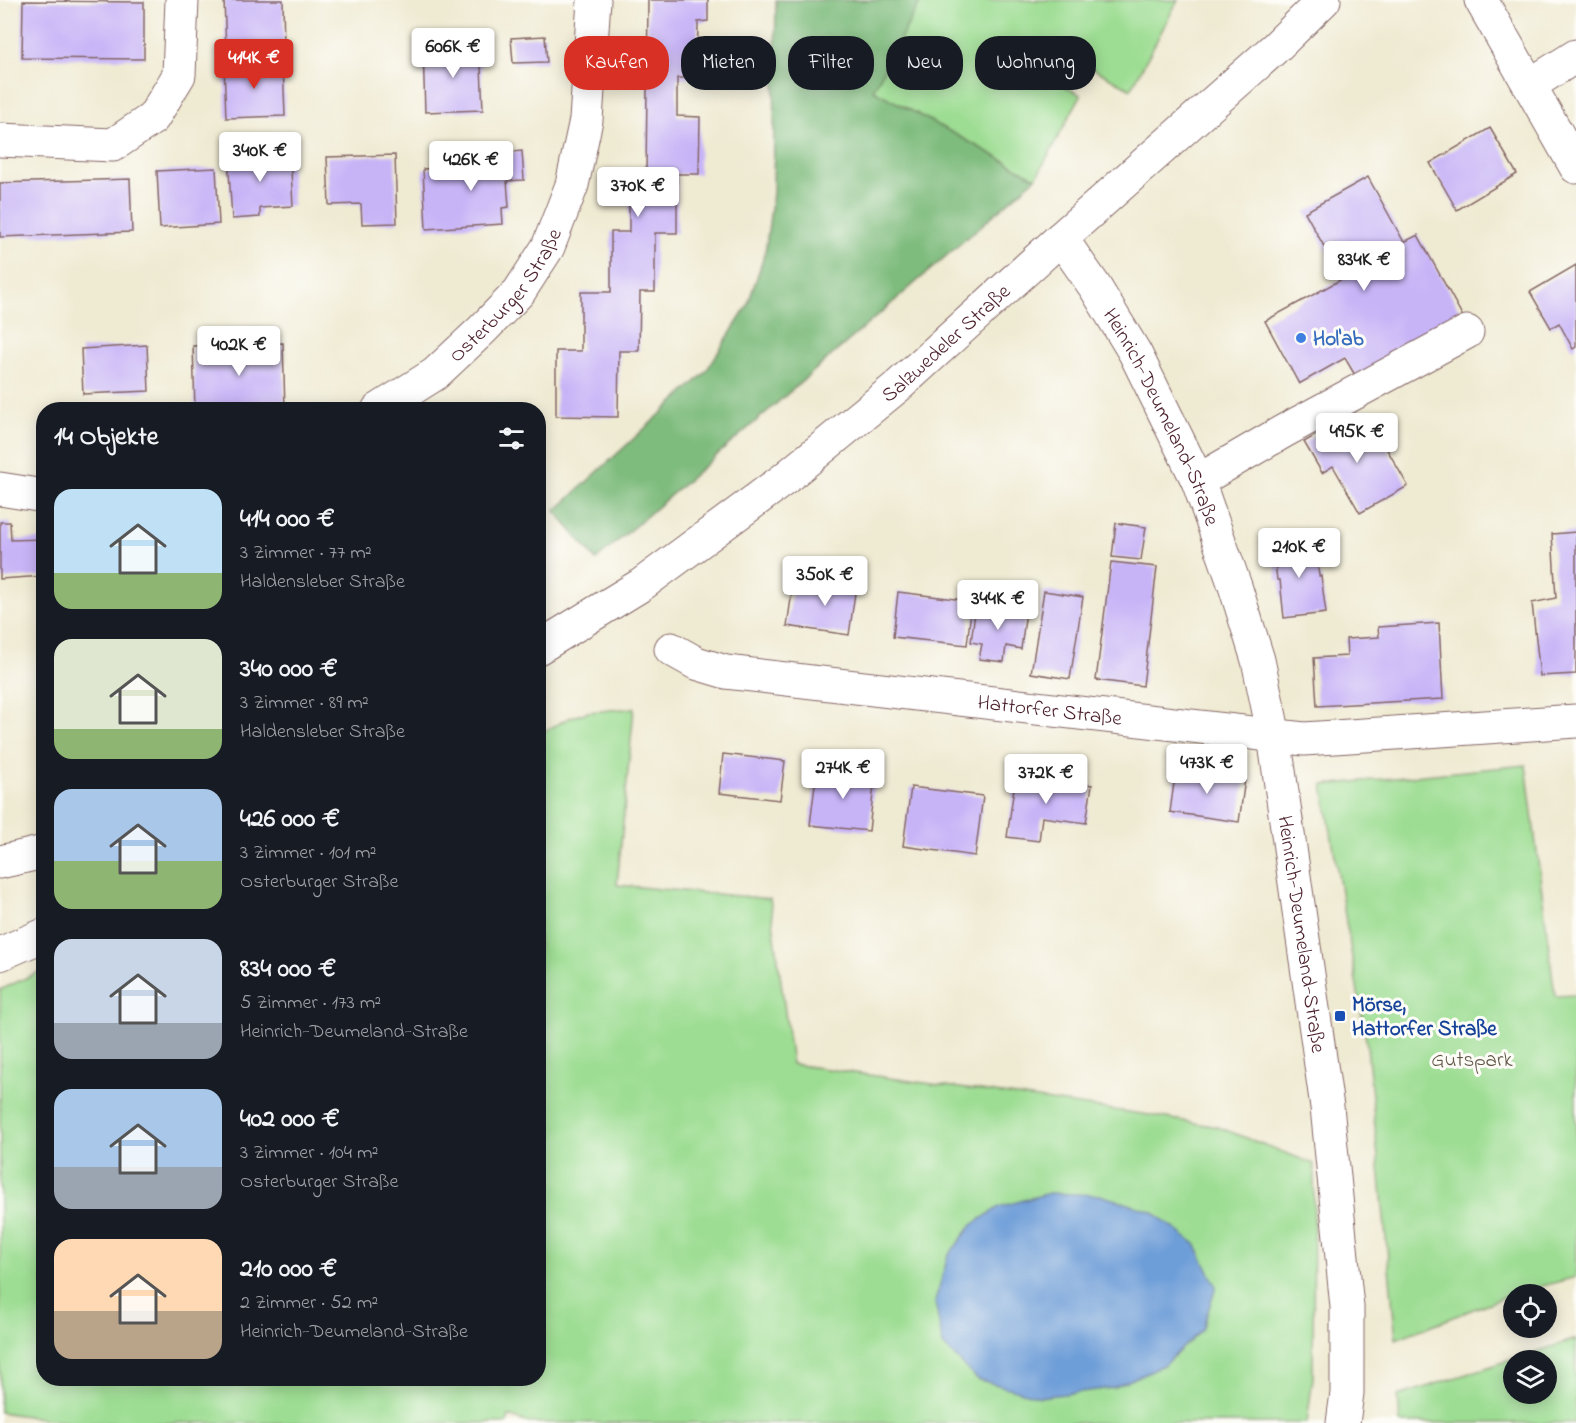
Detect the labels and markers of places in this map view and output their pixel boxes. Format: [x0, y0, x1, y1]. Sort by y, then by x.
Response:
pin: 606K € [404, 28, 502, 79]
pin: 414K € [205, 39, 303, 90]
pin: 340K € [211, 132, 309, 183]
pin: 426K € [422, 141, 520, 192]
pin: 370K € [589, 167, 687, 218]
pin: 834K € [1315, 241, 1413, 292]
place label: Hol'ab [1313, 325, 1365, 355]
pin: 402K € [190, 326, 288, 377]
marker: Hol'ab [1294, 331, 1308, 345]
pin: 495K € [1308, 413, 1406, 464]
pin: 210K € [1250, 528, 1348, 579]
pin: 350K € [776, 556, 874, 607]
pin: 344K € [949, 580, 1047, 631]
pin: 473K € [1158, 744, 1256, 795]
pin: 274K € [794, 749, 892, 800]
pin: 372K € [997, 754, 1095, 805]
place label: Mörse, Hattorfer Straße [1352, 991, 1497, 1045]
marker: Mörse, Hattorfer Straße [1333, 1009, 1347, 1023]

